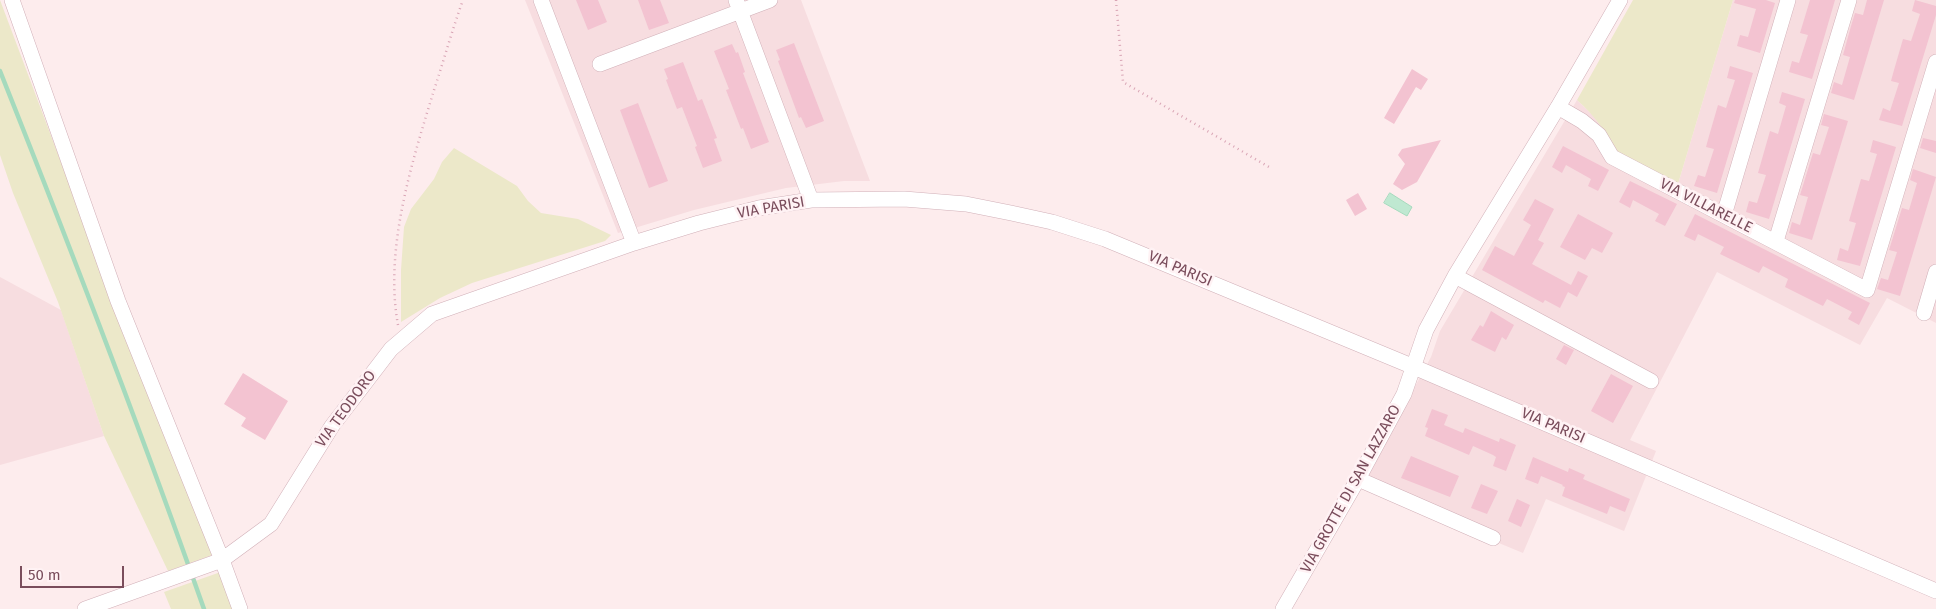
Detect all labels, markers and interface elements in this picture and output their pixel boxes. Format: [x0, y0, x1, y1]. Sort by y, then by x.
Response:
street label: VIA VILLARELLE [1657, 175, 1755, 237]
street label: VIA PARISI [736, 193, 806, 223]
street label: VIA PARISI [1145, 247, 1215, 291]
street label: VIA TEODORO [312, 367, 380, 451]
street label: VIA GROTTE DI SAN LAZZARO [1297, 402, 1405, 576]
street label: VIA PARISI [1518, 404, 1588, 448]
scale bar [22, 556, 126, 588]
text: 50 m [28, 566, 61, 584]

